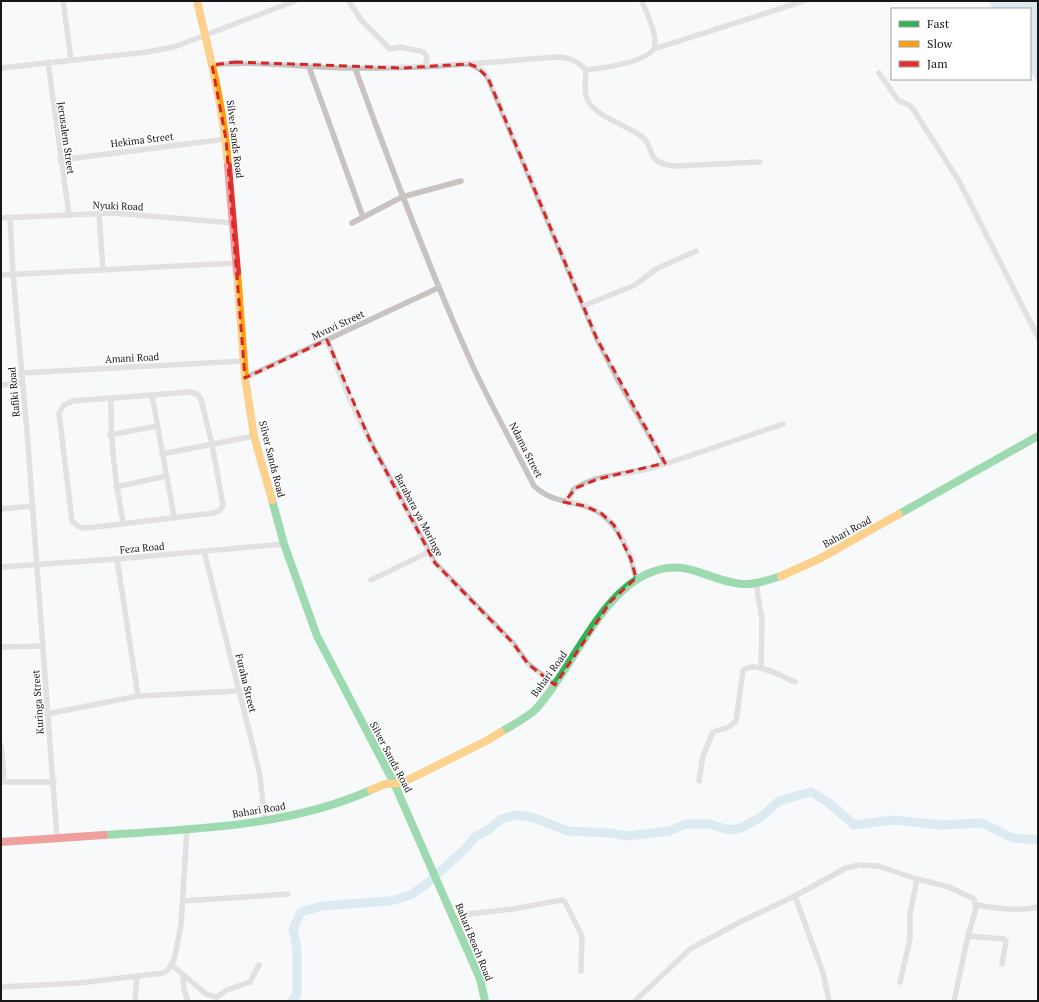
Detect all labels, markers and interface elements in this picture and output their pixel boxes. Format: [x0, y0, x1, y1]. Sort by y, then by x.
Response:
legend [891, 8, 1031, 80]
text: Fast [927, 16, 950, 31]
text: Slow [927, 36, 953, 51]
text: Jam [927, 56, 948, 71]
street label: Silver Sands Road [224, 99, 246, 179]
street label: Jerusalem Street [54, 101, 78, 175]
street label: Hekima Street [110, 130, 174, 150]
street label: Nyuki Road [92, 199, 144, 213]
street label: Mvuvi Street [310, 307, 367, 343]
street label: Amani Road [105, 350, 160, 366]
street label: Rafiki Road [5, 366, 23, 418]
street label: Silver Sands Road [256, 419, 288, 499]
street label: Ndama Street [506, 420, 546, 480]
street label: Barabara ya Moringe [392, 471, 446, 559]
street label: Bahari Road [820, 513, 874, 551]
street label: Feza Road [119, 540, 165, 556]
street label: Bahari Road [528, 648, 570, 700]
street label: Furaha Street [232, 652, 260, 714]
street label: Kuringa Street [29, 669, 47, 735]
street label: Silver Sands Road [367, 719, 415, 795]
street label: Bahari Road [231, 799, 287, 821]
street label: Bahari Beach Road [452, 901, 496, 983]

